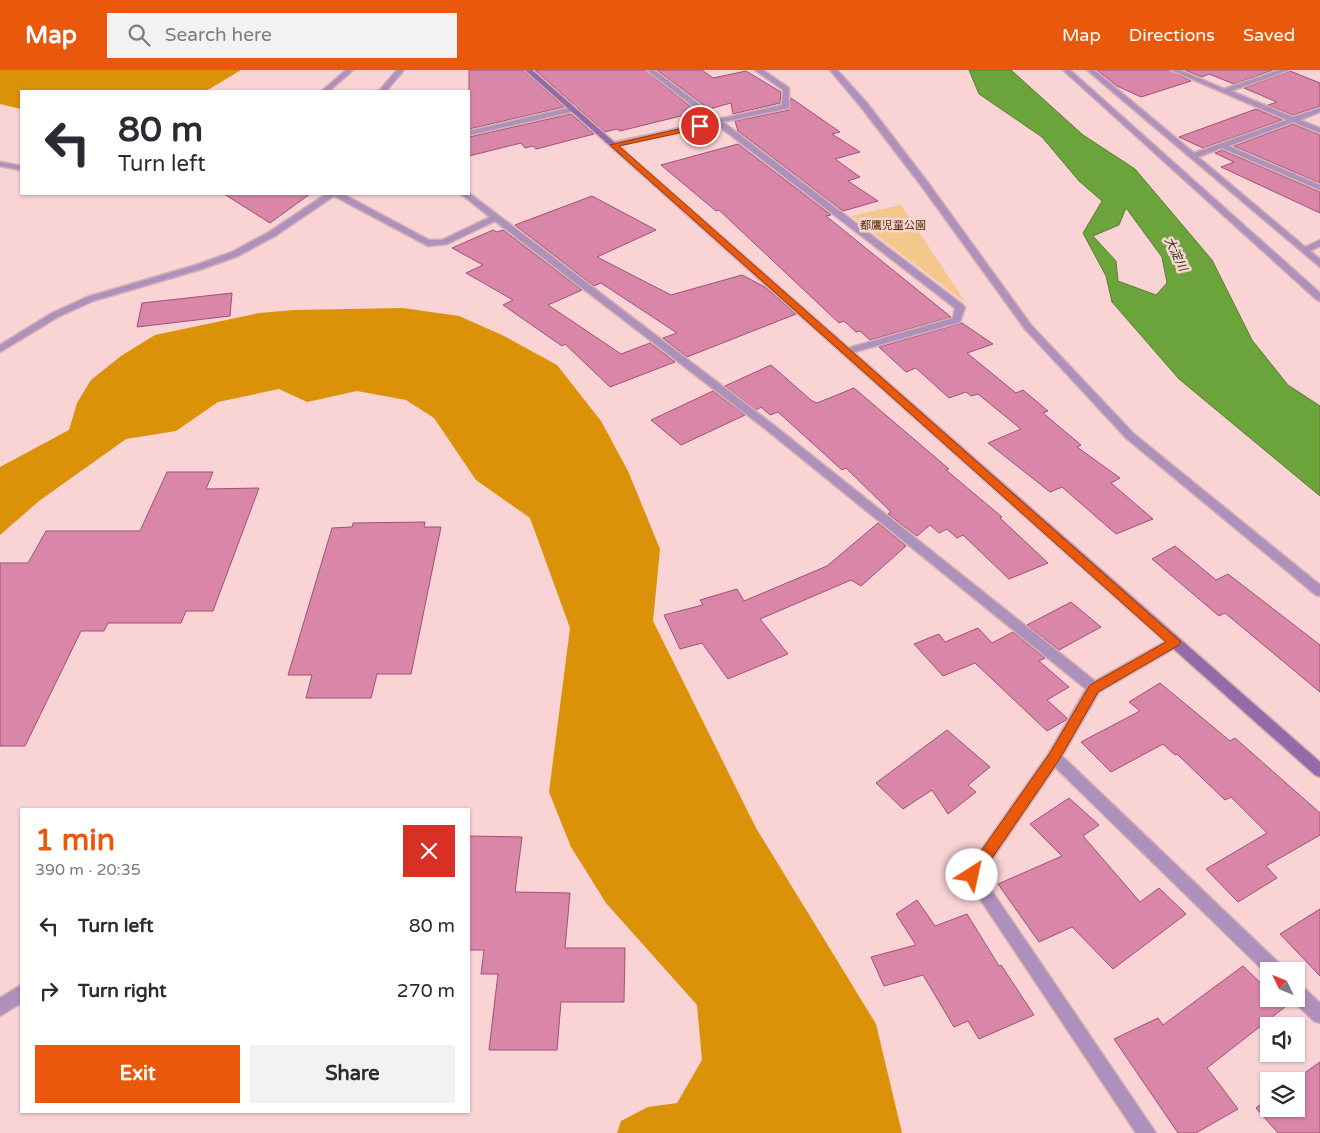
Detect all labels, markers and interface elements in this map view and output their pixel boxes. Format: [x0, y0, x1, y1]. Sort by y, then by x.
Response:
search box [107, 13, 457, 58]
text: Map [25, 21, 77, 50]
icon: search [125, 21, 153, 49]
text: Search here [165, 24, 272, 46]
text: Map [1062, 24, 1101, 46]
text: Directions [1129, 24, 1215, 46]
text: Saved [1243, 24, 1295, 46]
pin [679, 105, 721, 147]
text: 80 m [118, 109, 203, 151]
icon: left [35, 110, 100, 175]
icon: arrive [686, 112, 714, 140]
text: Turn left [118, 151, 206, 177]
park label: 都鷹児童公園 [860, 219, 926, 232]
water label: 大淀川 [1162, 235, 1191, 275]
text: 1 min [35, 822, 115, 859]
button: close [403, 825, 455, 877]
position arrow [945, 848, 997, 900]
text: 390 m · 20:35 [35, 860, 141, 880]
icon: left [35, 912, 63, 940]
text: Turn left [78, 915, 154, 937]
text: 80 m [409, 915, 455, 937]
north arrow [1260, 962, 1305, 1008]
map controls [1260, 962, 1305, 1117]
icon: right [35, 977, 63, 1005]
text: Turn right [78, 980, 166, 1002]
text: 270 m [397, 980, 455, 1002]
button: sound [1260, 1017, 1305, 1062]
button: Exit [35, 1045, 240, 1103]
button: Share [250, 1045, 455, 1103]
button: layers [1260, 1072, 1305, 1117]

